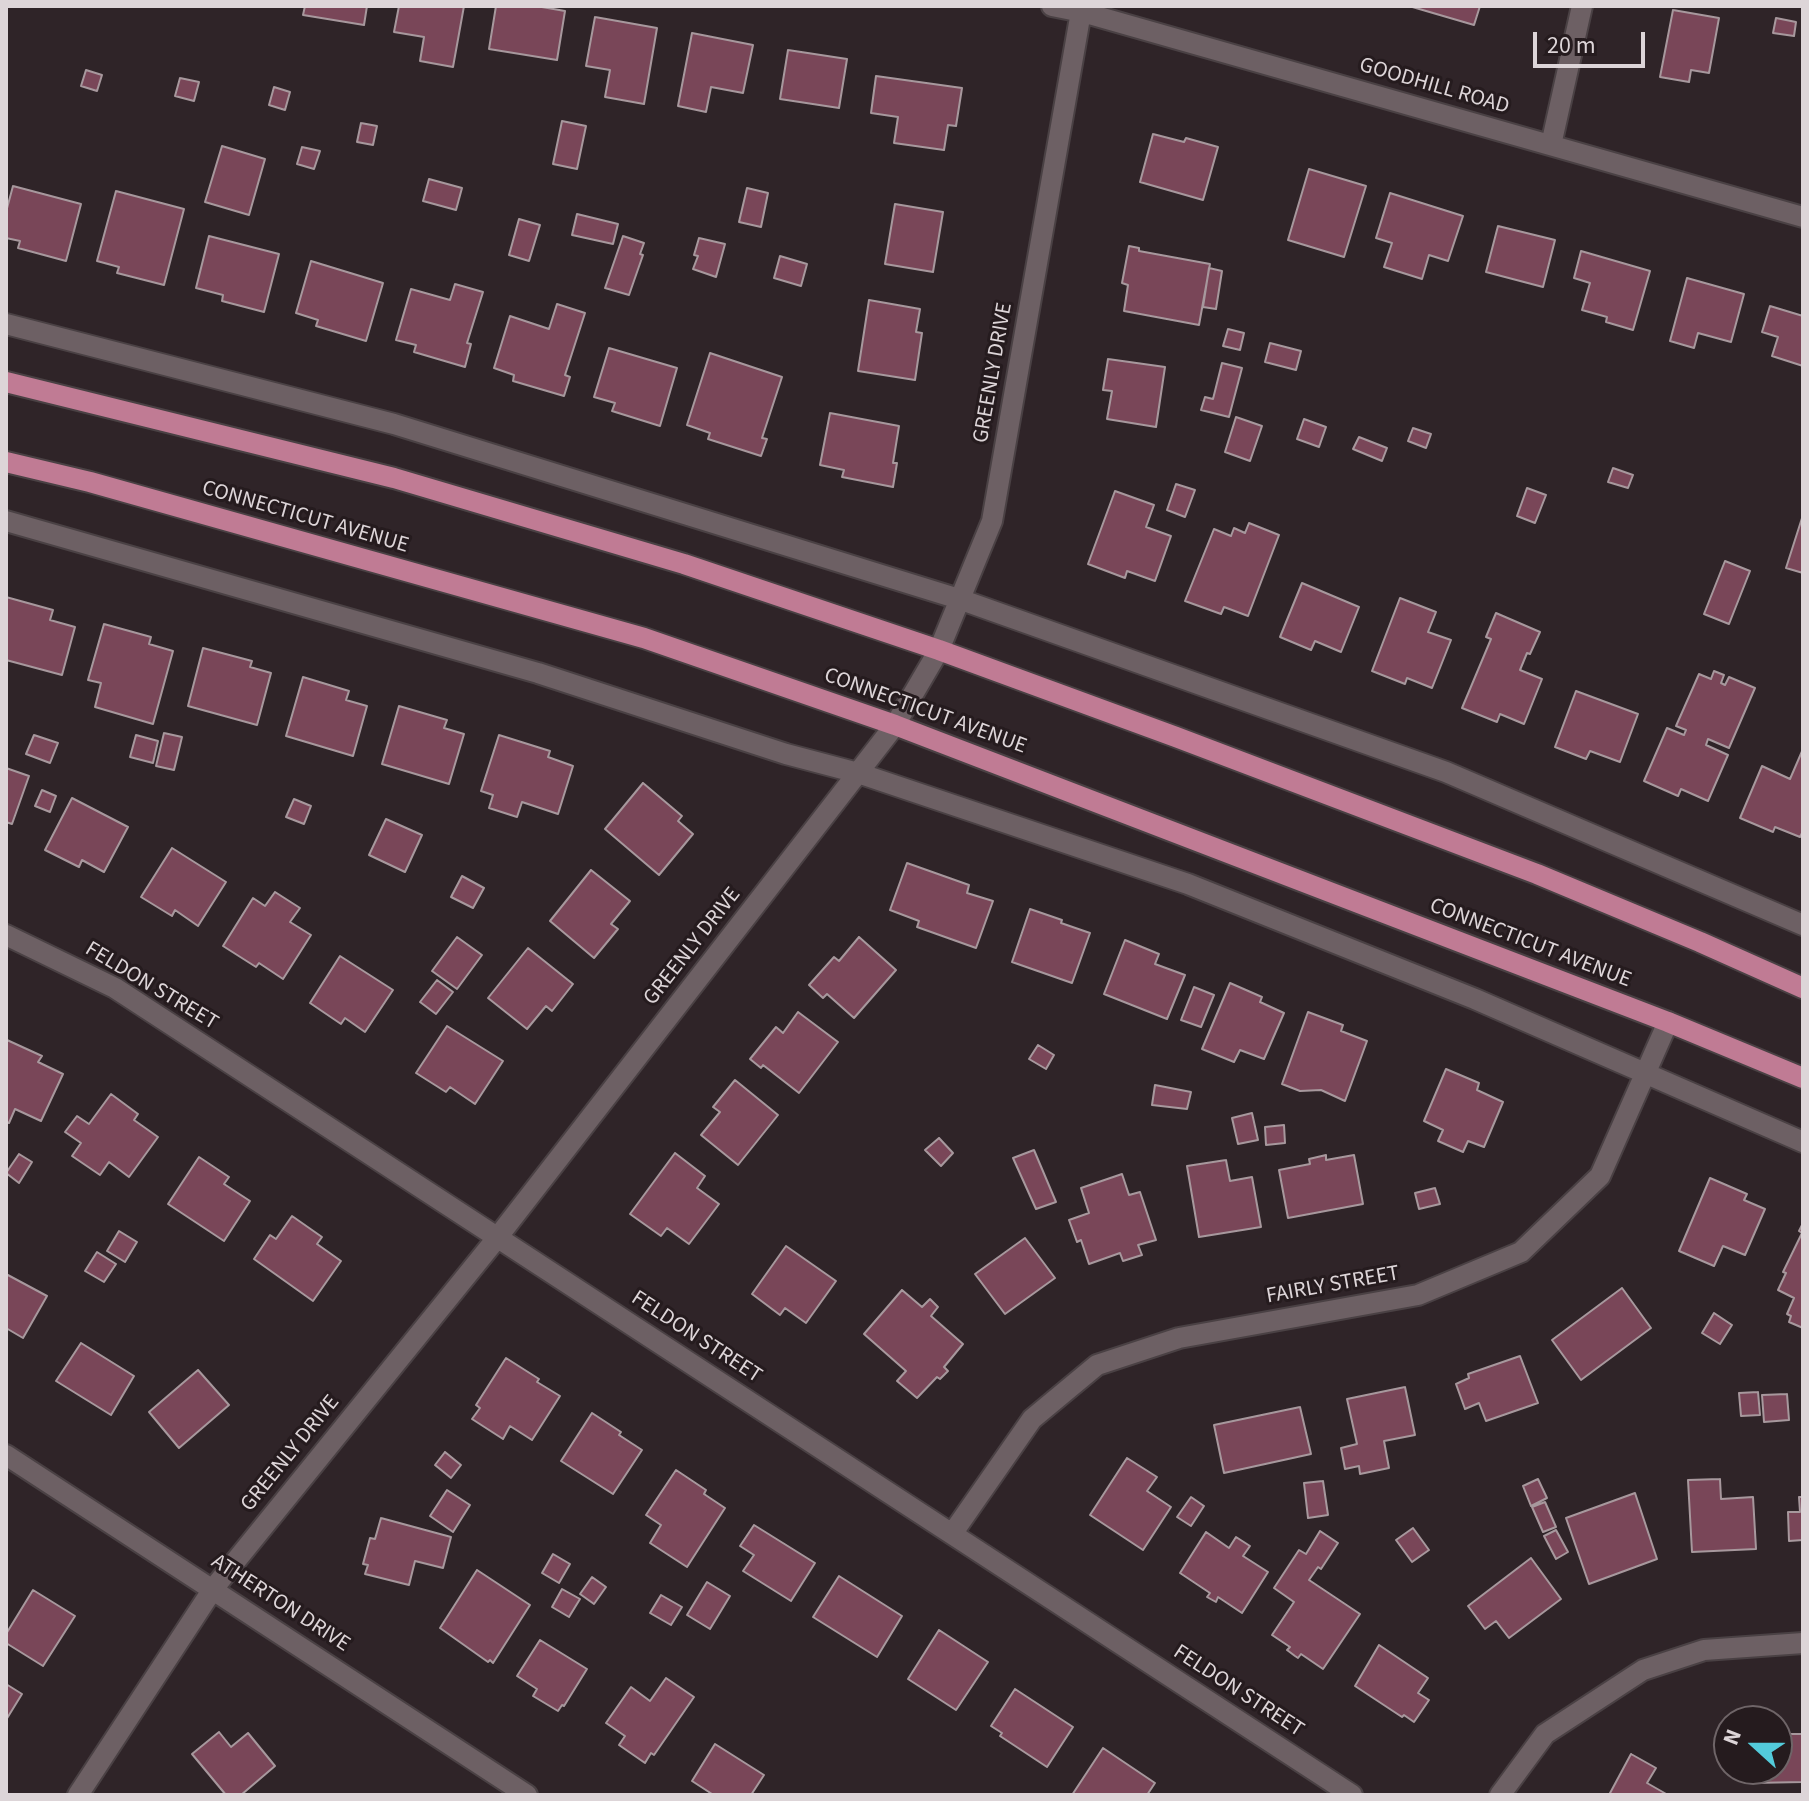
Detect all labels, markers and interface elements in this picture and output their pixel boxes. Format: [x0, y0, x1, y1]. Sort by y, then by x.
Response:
scale bar [1537, 16, 1649, 66]
text: 20 m [1547, 28, 1596, 63]
street label: GOODHILL ROAD [1356, 53, 1512, 121]
street label: GREENLY DRIVE [969, 301, 1019, 445]
street label: CONNECTICUT AVENUE [199, 476, 411, 560]
street label: CONNECTICUT AVENUE [820, 663, 1030, 761]
street label: GREENLY DRIVE [639, 883, 747, 1011]
street label: CONNECTICUT AVENUE [1426, 893, 1634, 995]
street label: FELDON STREET [80, 937, 222, 1037]
street label: FAIRLY STREET [1264, 1261, 1402, 1311]
street label: FELDON STREET [626, 1286, 766, 1390]
street label: GREENLY DRIVE [236, 1390, 346, 1518]
street label: ATHERTON DRIVE [206, 1549, 354, 1659]
street label: FELDON STREET [1168, 1640, 1308, 1744]
north arrow [1713, 1705, 1793, 1785]
text: N [1715, 1725, 1750, 1750]

